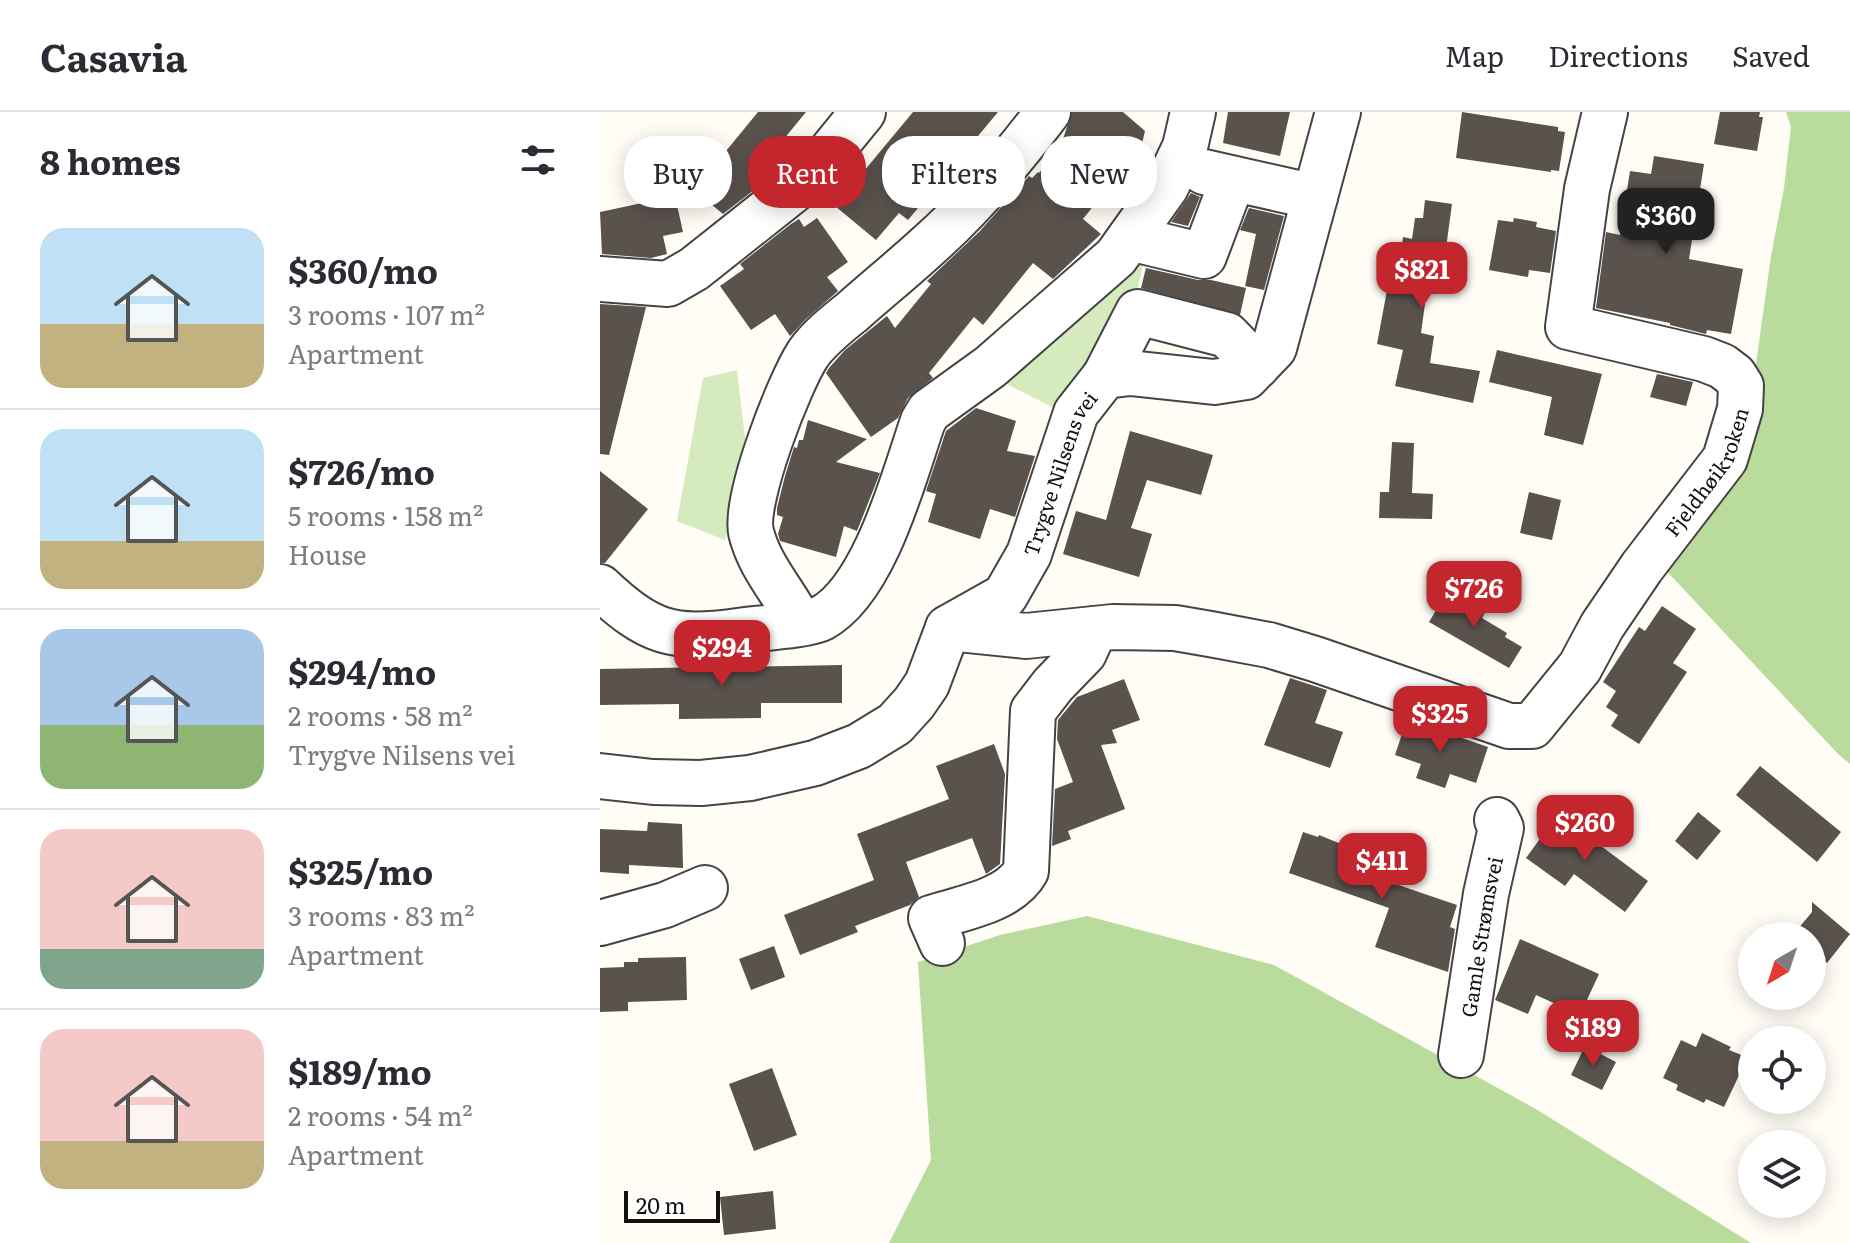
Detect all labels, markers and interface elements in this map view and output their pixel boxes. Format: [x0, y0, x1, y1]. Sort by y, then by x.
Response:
text: Casavia [40, 27, 187, 84]
text: Map [1445, 34, 1504, 76]
text: Directions [1548, 34, 1688, 76]
text: Saved [1732, 34, 1810, 76]
text: 8 homes [40, 135, 181, 185]
chip: Buy [624, 136, 732, 208]
chip: Rent [748, 136, 866, 208]
chip: Filters [882, 136, 1025, 208]
chip: New [1041, 136, 1157, 208]
icon: filters [516, 138, 560, 182]
pin: $360 [1619, 188, 1713, 256]
text: $360 [1635, 194, 1697, 233]
pin: $821 [1375, 242, 1469, 310]
text: $360/mo [288, 244, 438, 294]
text: $821 [1394, 248, 1450, 287]
icon: home [104, 260, 200, 356]
text: 3 rooms · 107 m² [288, 294, 485, 333]
text: Apartment [288, 333, 424, 372]
street label: Trygve Nilsens vei [1014, 384, 1104, 560]
street label: Fjeldhøikroken [1656, 403, 1755, 542]
text: $726/mo [288, 445, 435, 495]
icon: home [104, 461, 200, 557]
text: 5 rooms · 158 m² [288, 495, 483, 534]
text: House [288, 534, 366, 573]
pin: $726 [1427, 561, 1521, 629]
text: $726 [1445, 567, 1504, 606]
pin: $294 [675, 620, 769, 688]
text: $294 [692, 626, 752, 665]
text: $294/mo [288, 645, 436, 695]
icon: home [104, 661, 200, 757]
pin: $325 [1393, 686, 1487, 754]
text: $325 [1411, 692, 1469, 731]
text: 2 rooms · 58 m² [288, 695, 473, 734]
text: Trygve Nilsens vei [288, 734, 515, 773]
pin: $260 [1538, 795, 1632, 863]
text: $260 [1555, 801, 1615, 840]
pin: $411 [1335, 833, 1429, 901]
text: $411 [1356, 839, 1408, 878]
text: $325/mo [288, 845, 433, 895]
street label: Gamle Strømsvei [1452, 853, 1509, 1019]
icon: home [104, 861, 200, 957]
text: 3 rooms · 83 m² [288, 895, 474, 934]
north arrow [1738, 922, 1826, 1010]
map controls [1738, 922, 1826, 1218]
text: Apartment [288, 934, 424, 973]
pin: $189 [1546, 1000, 1640, 1068]
text: $189 [1565, 1006, 1621, 1045]
button: locate [1738, 1026, 1826, 1114]
text: $189/mo [288, 1045, 432, 1095]
icon: home [104, 1061, 200, 1157]
text: 2 rooms · 54 m² [288, 1095, 473, 1134]
button: layers [1738, 1130, 1826, 1218]
text: Apartment [288, 1134, 424, 1173]
scale bar [624, 1187, 720, 1223]
text: 20 m [636, 1188, 686, 1221]

